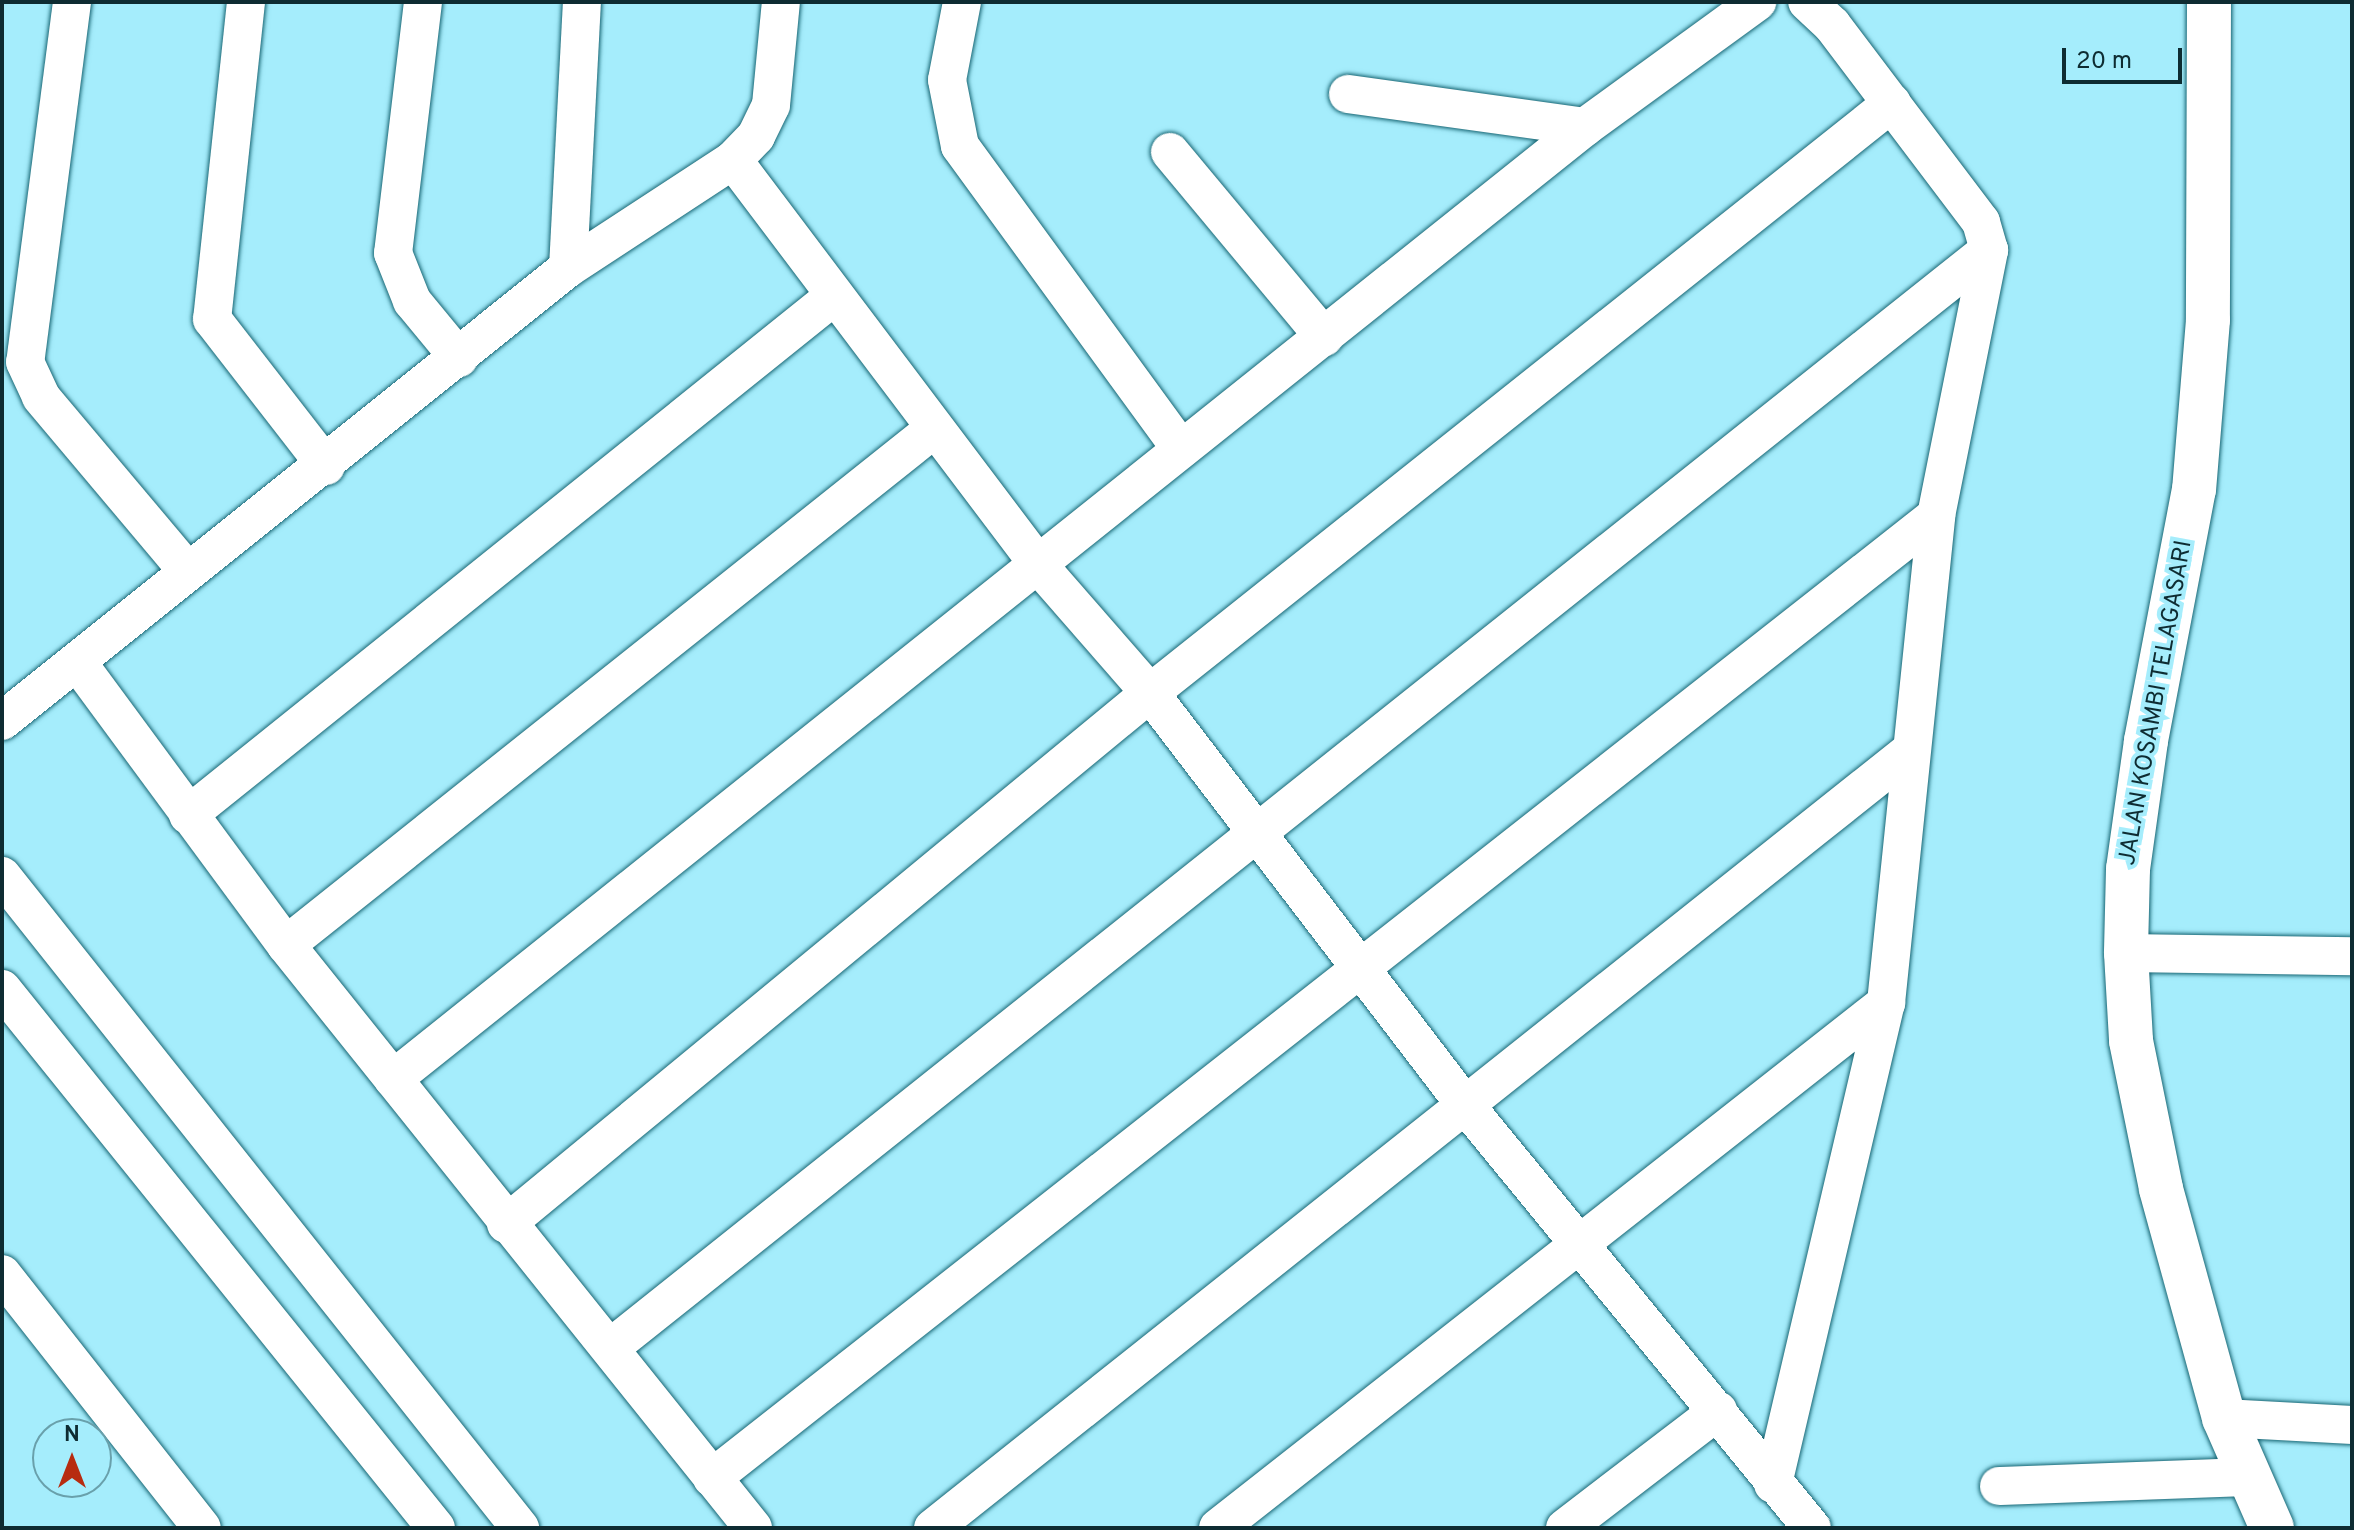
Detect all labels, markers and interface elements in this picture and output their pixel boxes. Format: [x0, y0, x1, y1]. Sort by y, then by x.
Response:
scale bar [2066, 32, 2186, 82]
text: 20 m [2076, 47, 2132, 77]
street label: JALAN KOSAMBI TELAGASARI [2114, 538, 2200, 868]
north arrow [32, 1418, 112, 1498]
text: N [64, 1422, 80, 1449]

